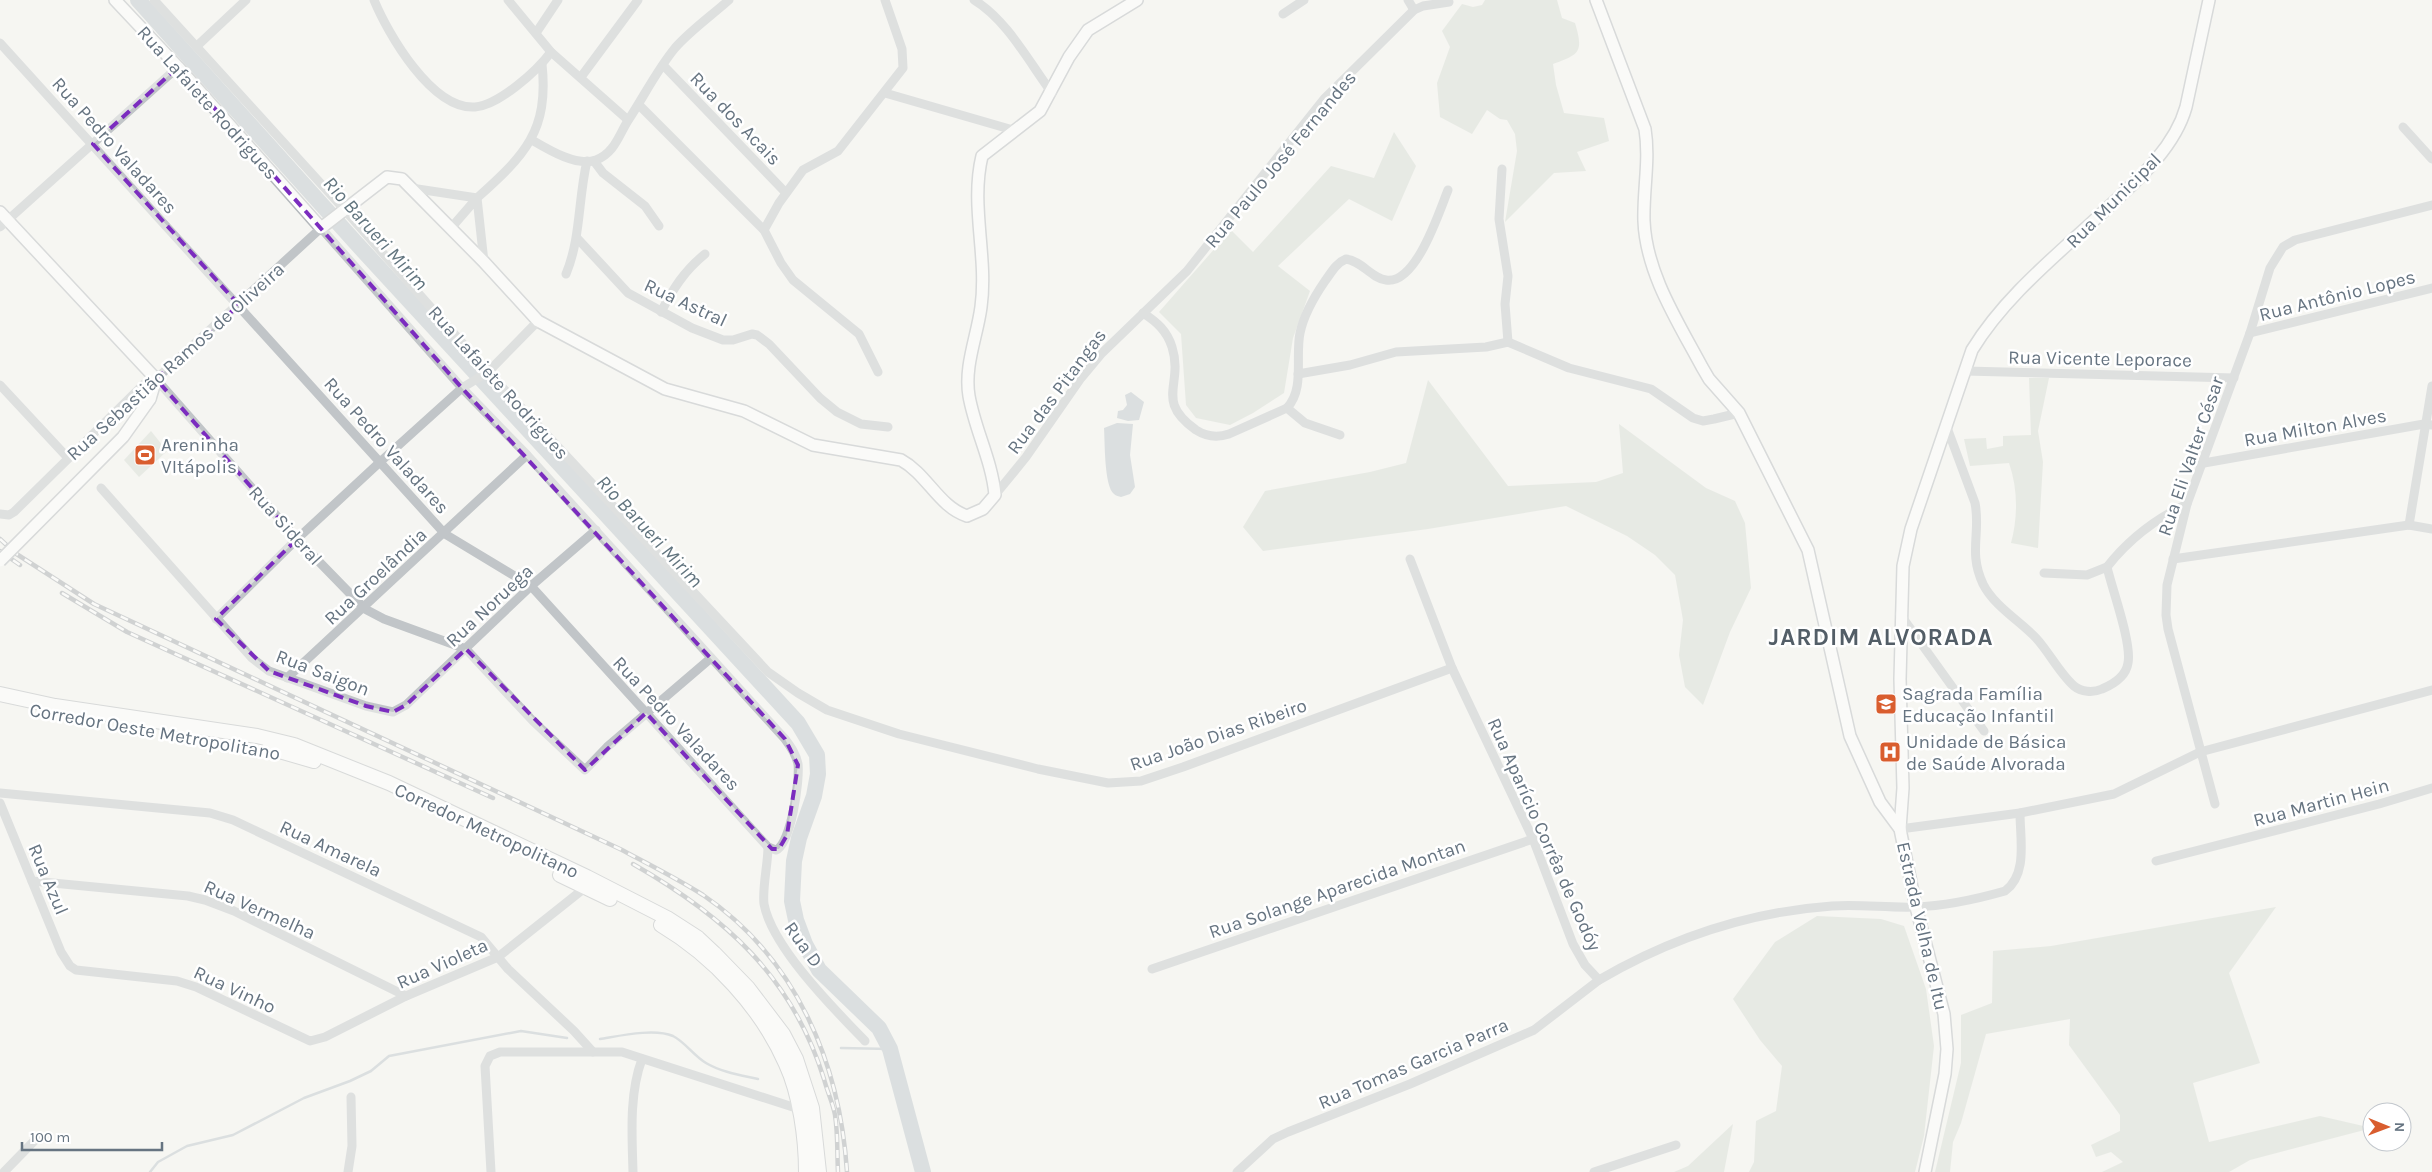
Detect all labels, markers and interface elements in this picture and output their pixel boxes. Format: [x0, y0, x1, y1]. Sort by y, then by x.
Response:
street label: Rua Lafaiete Rodrigues [132, 21, 282, 184]
street label: Rua Paulo José Fernandes [1200, 67, 1361, 252]
street label: Rua dos Acais [685, 68, 785, 170]
street label: Rua Pedro Valadares [47, 73, 181, 218]
street label: Rua Municipal [2062, 149, 2166, 253]
water label: Rio Barueri Mirim [319, 172, 433, 295]
street label: Rua Sebastião Ramos de Oliveira [62, 258, 289, 465]
street label: Rua Antônio Lopes [2257, 266, 2418, 326]
street label: Rua Astral [641, 274, 730, 332]
street label: Rua Lafaiete Rodrigues [423, 301, 573, 464]
street label: Rua das Pitangas [1003, 325, 1111, 458]
street label: Rua Vicente Leporace [2008, 346, 2192, 372]
street label: Rua Pedro Valadares [319, 373, 453, 518]
street label: Rua Eli Valter César [2153, 374, 2229, 539]
street label: Rua Milton Alves [2242, 405, 2388, 451]
place label: Areninha VItápolis [161, 434, 239, 478]
sports icon: Areninha VItápolis [133, 443, 157, 467]
water label: Rio Barueri Mirim [592, 470, 708, 592]
street label: Rua Sideral [244, 482, 327, 570]
street label: Rua Groelândia [320, 524, 431, 630]
street label: Rua Noruega [442, 560, 538, 652]
district label: JARDIM ALVORADA [1769, 623, 1993, 651]
street label: Rua Saigon [273, 645, 372, 701]
street label: Rua Pedro Valadares [608, 652, 744, 796]
place label: Sagrada Família Educação Infantil [1902, 683, 2054, 727]
school or university icon: Sagrada Família Educação Infantil [1874, 692, 1898, 716]
street label: Rua João Dias Ribeiro [1127, 694, 1310, 776]
street label: Corredor Oeste Metropolitano [28, 699, 282, 765]
street label: Rua Aparício Corrêa de Godóy [1483, 715, 1606, 954]
place label: Unidade de Básica de Saúde Alvorada [1906, 731, 2066, 775]
hospital icon: Unidade de Básica de Saúde Alvorada [1878, 740, 1902, 764]
street label: Rua Martin Hein [2251, 774, 2392, 832]
street label: Corredor Metropolitano [391, 779, 582, 883]
street label: Rua Amarela [276, 816, 385, 882]
street label: Rua Solange Aparecida Montan [1206, 835, 1469, 943]
street label: Estrada Velha de Itu [1892, 840, 1952, 1013]
street label: Rua Azul [23, 841, 73, 918]
street label: Rua Vermelha [200, 876, 319, 944]
street label: Rua D [779, 918, 827, 972]
street label: Rua Violeta [393, 934, 491, 994]
street label: Rua Vinho [190, 961, 279, 1018]
street label: Rua Tomas Garcia Parra [1315, 1014, 1512, 1114]
north arrow [2362, 1102, 2412, 1152]
scale bar [22, 1120, 162, 1152]
text: N [2391, 1122, 2408, 1132]
text: 100 m [30, 1128, 70, 1146]

